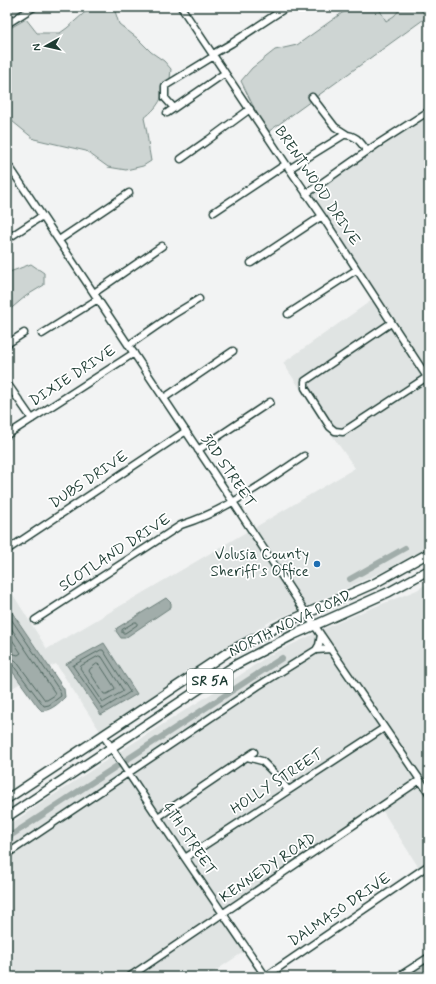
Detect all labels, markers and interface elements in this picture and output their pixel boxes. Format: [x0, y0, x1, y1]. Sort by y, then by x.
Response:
north arrow [26, 26, 66, 66]
text: N [30, 43, 45, 52]
street label: BRENTWOOD DRIVE [270, 122, 365, 250]
street label: DIXIE DRIVE [26, 340, 120, 411]
street label: 3RD STREET [196, 431, 260, 512]
street label: DUBS DRIVE [46, 446, 132, 514]
street label: SCOTLAND DRIVE [55, 509, 175, 597]
place label: Volusia County Sheriff's Office [210, 545, 309, 582]
marker: Volusia County Sheriff's Office [312, 559, 322, 569]
street label: NORTH NOVA ROAD [226, 586, 354, 662]
road number: SR 5A [187, 669, 233, 693]
street label: HOLLY STREET [227, 744, 328, 819]
street label: 4TH STREET [157, 799, 221, 879]
street label: KENNEDY ROAD [216, 828, 320, 908]
street label: DALMASO DRIVE [285, 868, 395, 952]

